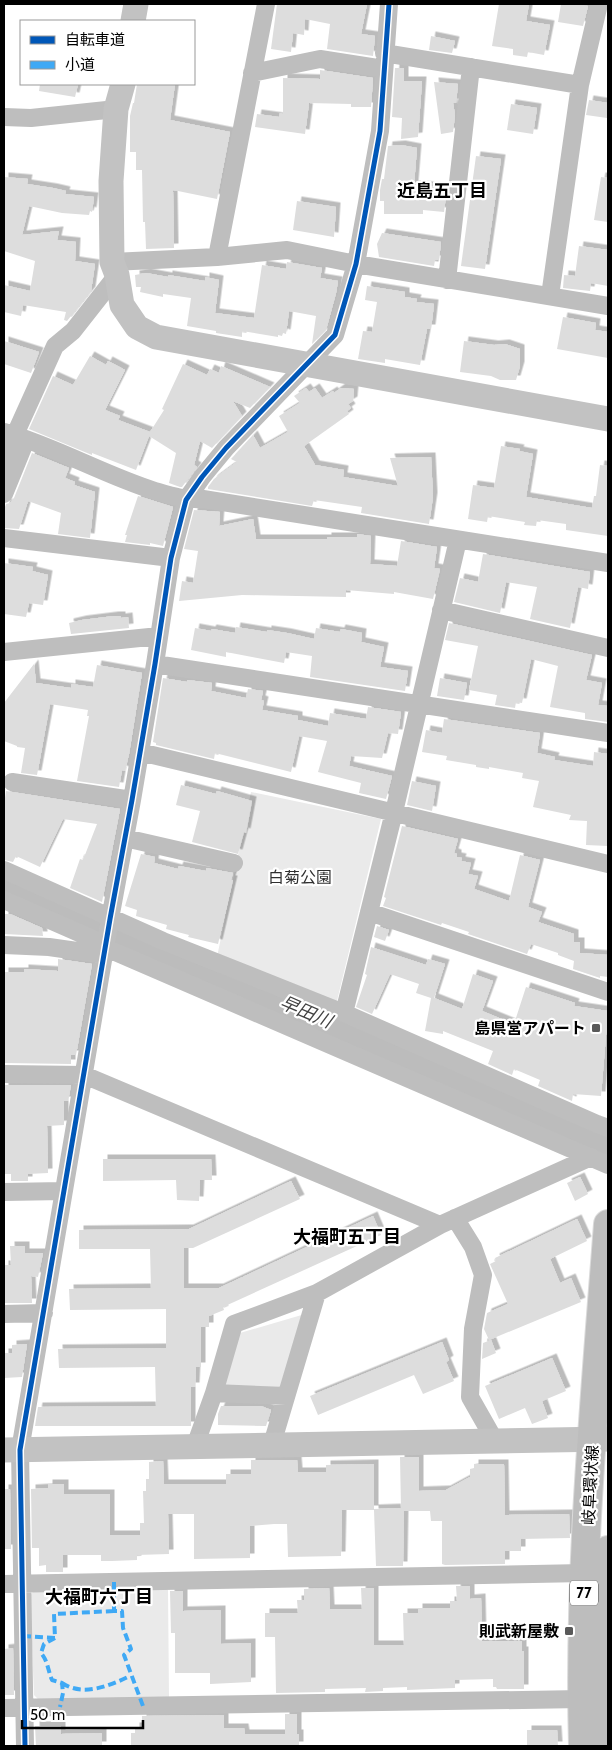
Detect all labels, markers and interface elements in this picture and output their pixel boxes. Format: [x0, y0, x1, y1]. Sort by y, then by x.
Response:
legend [20, 20, 195, 85]
text: 自転車道 [65, 31, 125, 49]
text: 小道 [65, 56, 95, 74]
district label: 近島五丁目 [397, 180, 487, 202]
park label: 白菊公園 [268, 868, 332, 887]
water label: 早田川 [277, 991, 337, 1033]
place label: 島県営アパート [474, 1019, 586, 1038]
marker: 島県営アパート [590, 1022, 602, 1034]
district label: 大福町五丁目 [293, 1226, 401, 1248]
street label: 岐阜環状線 [579, 1445, 602, 1525]
road number: 77 [570, 1580, 598, 1606]
district label: 大福町六丁目 [45, 1586, 153, 1608]
place label: 則武新屋敷 [479, 1622, 559, 1641]
marker: 則武新屋敷 [563, 1625, 575, 1637]
scale bar [22, 1698, 144, 1730]
text: 50 m [30, 1706, 65, 1724]

